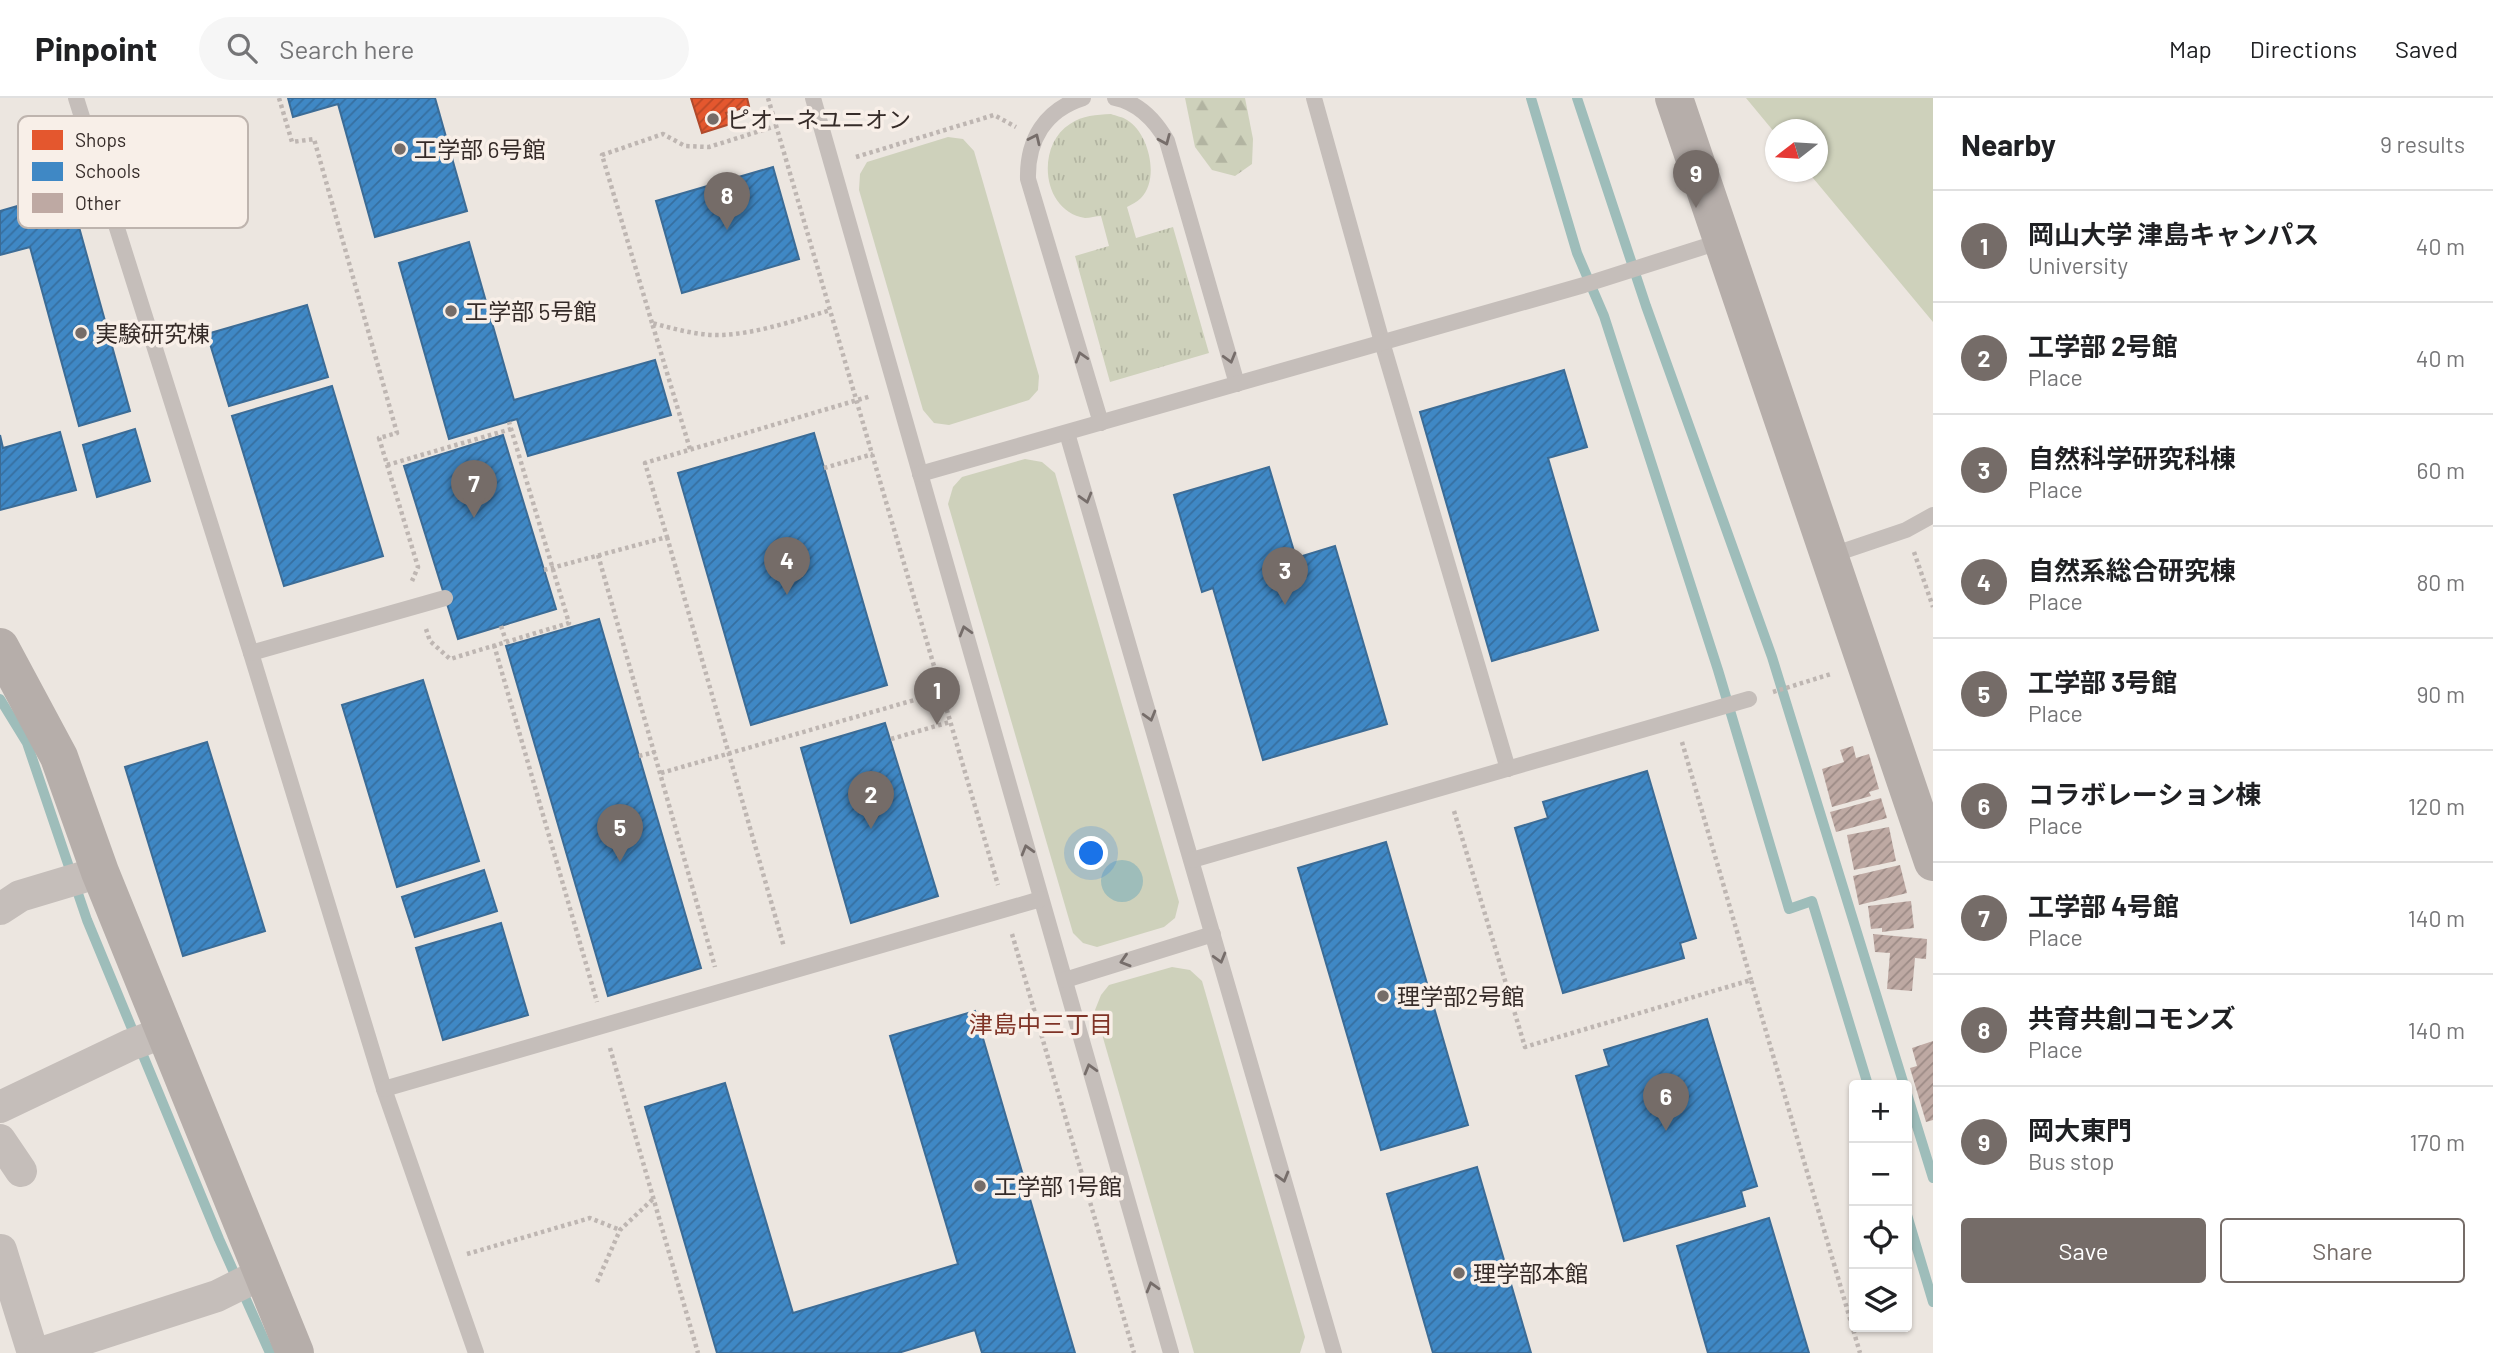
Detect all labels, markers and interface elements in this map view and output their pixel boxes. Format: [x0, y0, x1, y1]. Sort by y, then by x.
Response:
search box [199, 17, 689, 80]
text: Pinpoint [35, 28, 157, 68]
icon: search [223, 29, 261, 67]
text: Search here [279, 33, 414, 64]
text: Map [2169, 34, 2212, 63]
text: Directions [2250, 34, 2357, 63]
text: Saved [2395, 34, 2458, 63]
place label: ピオーネユニオン [727, 105, 911, 133]
marker: ピオーネユニオン [705, 111, 721, 127]
legend [18, 116, 248, 228]
north arrow [1765, 119, 1828, 182]
text: Nearby [1961, 126, 2056, 162]
text: Shops [75, 128, 126, 151]
text: 9 results [2380, 130, 2465, 158]
one-way arrow [1157, 133, 1171, 145]
one-way arrow [1027, 134, 1041, 146]
place label: 工学部 6号館 [414, 135, 545, 163]
marker: 工学部 6号館 [392, 141, 408, 157]
pin: 9 [1673, 150, 1719, 208]
text: Schools [75, 159, 140, 182]
pin: 8 [704, 172, 750, 230]
text: Other [75, 191, 121, 214]
text: 岡山大学 津島キャンパス [2028, 218, 2319, 249]
text: 1 [1980, 232, 1988, 260]
text: 40 m [2416, 232, 2465, 260]
text: University [2028, 251, 2128, 279]
place label: 工学部 5号館 [465, 297, 596, 325]
marker: 工学部 5号館 [443, 303, 459, 319]
place label: 実験研究棟 [95, 319, 210, 347]
marker: 実験研究棟 [73, 325, 89, 341]
text: 工学部 2号館 [2028, 330, 2178, 361]
text: 2 [1978, 344, 1990, 372]
text: 40 m [2416, 344, 2465, 372]
one-way arrow [1221, 351, 1236, 363]
one-way arrow [1075, 352, 1090, 364]
text: Place [2028, 363, 2083, 391]
text: 自然科学研究科棟 [2028, 442, 2236, 473]
text: 3 [1978, 456, 1990, 484]
text: 60 m [2417, 456, 2465, 484]
pin: 7 [451, 460, 497, 518]
text: Place [2028, 475, 2083, 503]
one-way arrow [1077, 492, 1092, 504]
pin: 4 [764, 537, 810, 595]
pin: 3 [1262, 547, 1308, 605]
text: 自然系総合研究棟 [2028, 554, 2236, 585]
text: 4 [1977, 568, 1991, 596]
text: 80 m [2416, 568, 2465, 596]
text: Place [2028, 587, 2083, 615]
one-way arrow [958, 625, 973, 637]
text: 工学部 3号館 [2028, 666, 2177, 697]
pin: 1 [914, 667, 960, 725]
text: 5 [1978, 680, 1990, 708]
text: 90 m [2416, 680, 2465, 708]
text: Place [2028, 699, 2083, 727]
one-way arrow [1141, 710, 1156, 722]
pin: 2 [848, 771, 894, 829]
text: コラボレーション棟 [2028, 778, 2261, 809]
text: 6 [1978, 792, 1990, 820]
text: 120 m [2408, 792, 2465, 820]
pin: 5 [597, 804, 643, 862]
text: Place [2028, 811, 2083, 839]
your location [1074, 836, 1108, 870]
one-way arrow [1021, 844, 1036, 856]
text: 工学部 4号館 [2028, 890, 2179, 921]
text: 7 [1978, 904, 1990, 932]
text: 140 m [2408, 904, 2465, 932]
text: Place [2028, 923, 2083, 951]
one-way arrow [1212, 952, 1227, 964]
one-way arrow [1119, 953, 1131, 968]
place label: 理学部2号館 [1397, 982, 1524, 1010]
marker: 理学部2号館 [1375, 988, 1391, 1004]
text: 共育共創コモンズ [2028, 1002, 2235, 1033]
district label: 津島中三丁目 [969, 1009, 1113, 1038]
text: 8 [1978, 1016, 1990, 1044]
text: 140 m [2408, 1016, 2465, 1044]
text: Place [2028, 1035, 2083, 1063]
one-way arrow [1083, 1063, 1098, 1075]
pin: 6 [1643, 1073, 1689, 1131]
map controls [1849, 1080, 1912, 1332]
button: + [1849, 1080, 1912, 1143]
text: 岡大東門 [2028, 1114, 2132, 1145]
text: 9 [1978, 1128, 1990, 1156]
text: 170 m [2409, 1128, 2465, 1156]
button: − [1849, 1143, 1912, 1206]
text: Bus stop [2028, 1147, 2114, 1175]
one-way arrow [1275, 1171, 1289, 1183]
place label: 工学部 1号館 [994, 1172, 1122, 1200]
marker: 工学部 1号館 [972, 1178, 988, 1194]
button: locate [1849, 1206, 1912, 1269]
button: Save [1961, 1218, 2206, 1283]
button: Share [2220, 1218, 2465, 1283]
place label: 理学部本館 [1473, 1259, 1588, 1287]
marker: 理学部本館 [1451, 1265, 1467, 1281]
button: layers [1849, 1269, 1912, 1332]
one-way arrow [1146, 1282, 1161, 1294]

